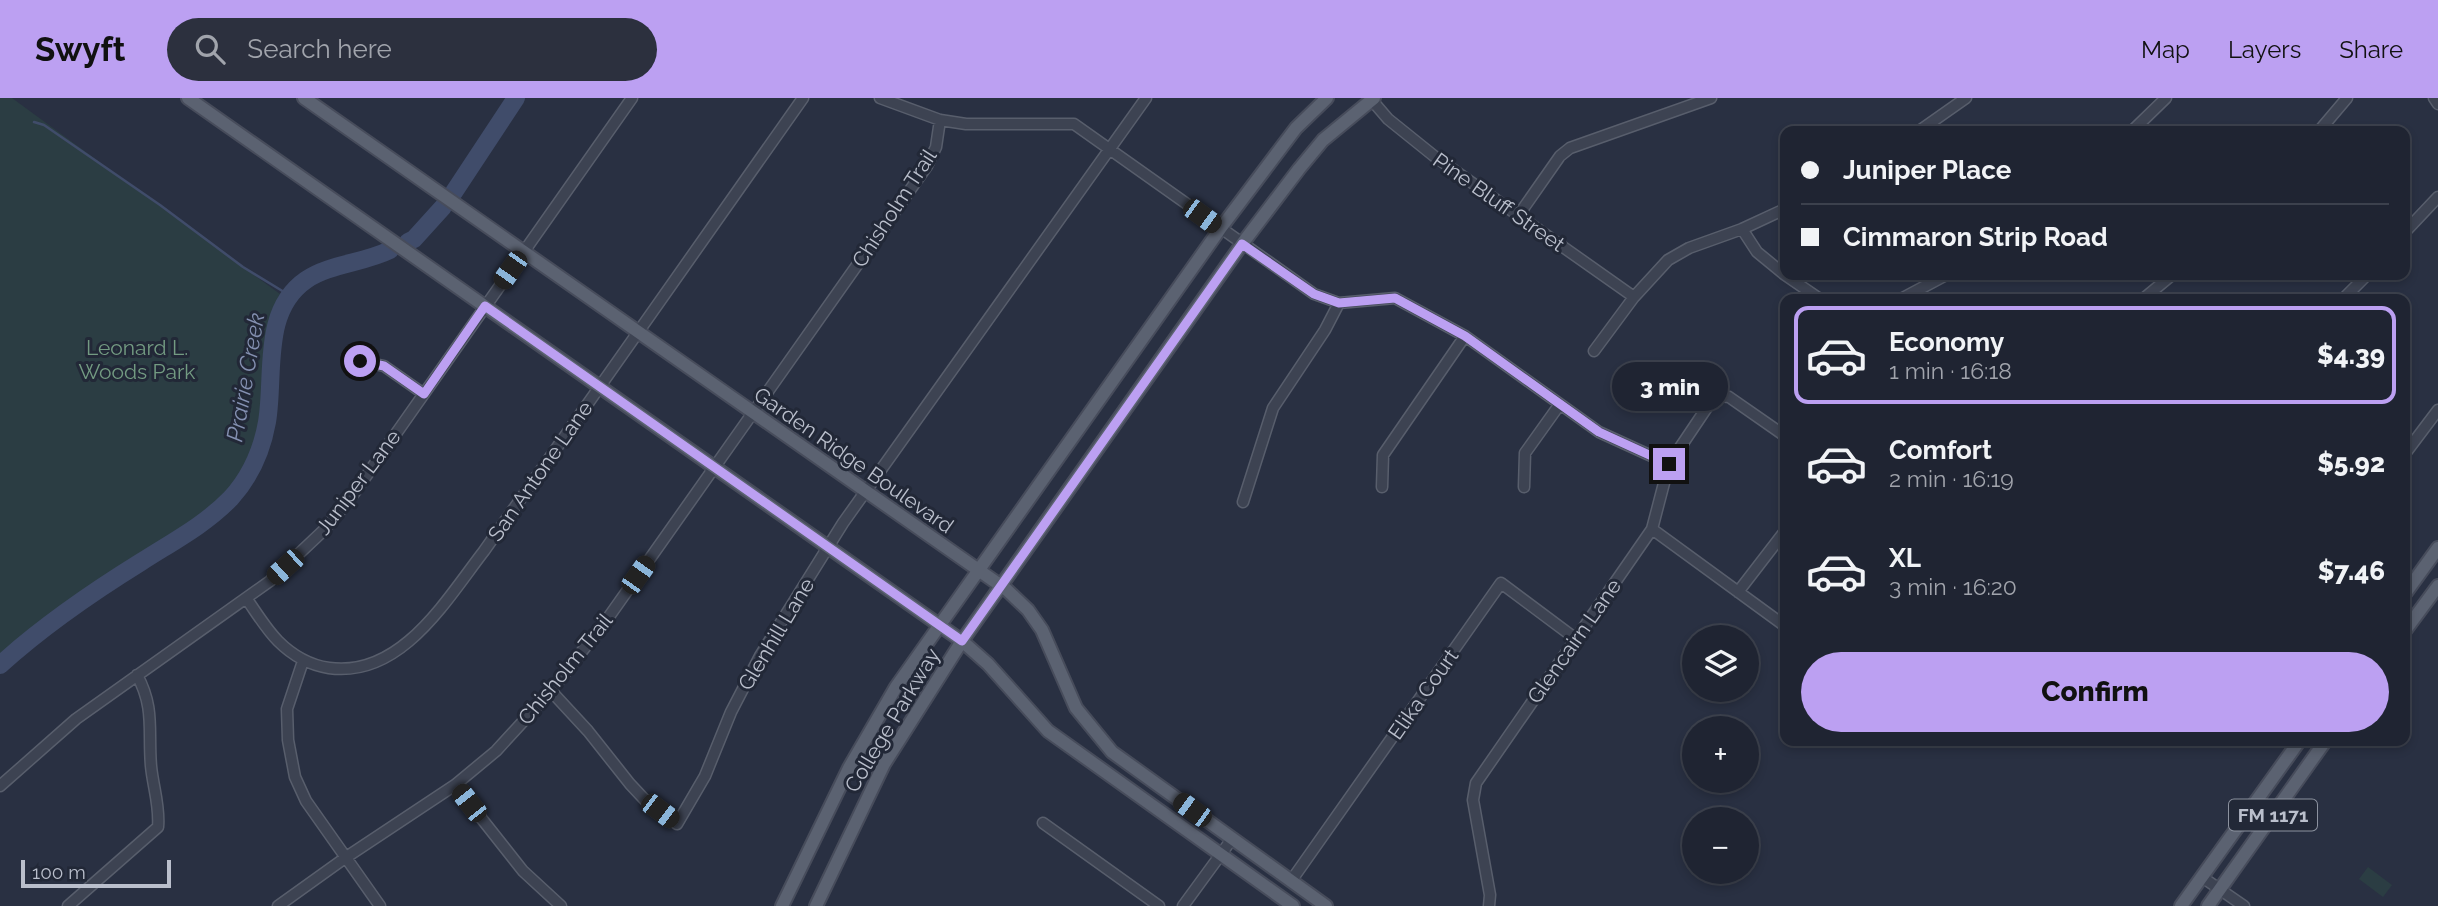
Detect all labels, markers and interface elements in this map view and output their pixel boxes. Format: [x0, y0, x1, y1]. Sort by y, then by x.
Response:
search box [167, 18, 657, 81]
text: Swyft [35, 30, 125, 69]
icon: search [191, 30, 229, 68]
text: Search here [247, 34, 392, 64]
text: Map [2141, 35, 2190, 64]
text: Layers [2228, 35, 2301, 64]
text: Share [2339, 35, 2403, 64]
street label: Chisholm Trail [847, 144, 942, 272]
street label: Pine Bluff Street [1428, 147, 1570, 257]
text: Juniper Place [1843, 155, 2011, 185]
car [1179, 195, 1226, 237]
text: Cimmaron Strip Road [1843, 222, 2108, 252]
car [490, 247, 531, 293]
water label: Prairie Creek [220, 310, 270, 444]
icon: car [1805, 324, 1868, 387]
text: Economy [1889, 327, 2004, 357]
park label: Leonard L. Woods Park [78, 335, 196, 384]
text: $4.39 [2317, 340, 2385, 370]
route start [344, 345, 376, 377]
text: 1 min · 16:18 [1889, 357, 2012, 384]
callout: 3 min [1611, 362, 1727, 412]
text: 3 min [1640, 373, 1700, 400]
street label: Garden Ridge Boulevard [749, 382, 959, 538]
street label: San Antone Lane [482, 396, 598, 546]
street label: Juniper Lane [310, 425, 406, 539]
icon: car [1805, 432, 1868, 495]
text: Comfort [1889, 435, 1992, 465]
route end [1653, 448, 1685, 480]
text: $5.92 [2317, 448, 2385, 478]
text: 2 min · 16:19 [1889, 465, 2014, 492]
icon: car [1805, 540, 1868, 603]
text: XL [1889, 543, 1921, 573]
car [263, 545, 308, 589]
car [618, 552, 659, 598]
text: $7.46 [2318, 556, 2385, 586]
street label: Glenhill Lane [733, 573, 819, 695]
text: 3 min · 16:20 [1889, 573, 2017, 600]
street label: Glencairn Lane [1522, 574, 1626, 708]
street label: Chisholm Trail [513, 608, 618, 730]
map controls [1682, 625, 1759, 884]
button: layers [1682, 625, 1759, 702]
street label: College Parkway [839, 643, 945, 797]
street label: Elika Court [1383, 644, 1463, 744]
button: Confirm [1801, 652, 2389, 732]
button: + [1682, 716, 1759, 793]
car [448, 780, 491, 826]
car [1169, 789, 1216, 831]
car [637, 790, 684, 832]
road number: FM 1171 [2229, 800, 2317, 830]
button: − [1682, 807, 1759, 884]
scale bar [21, 857, 172, 889]
text: 100 m [32, 861, 86, 883]

